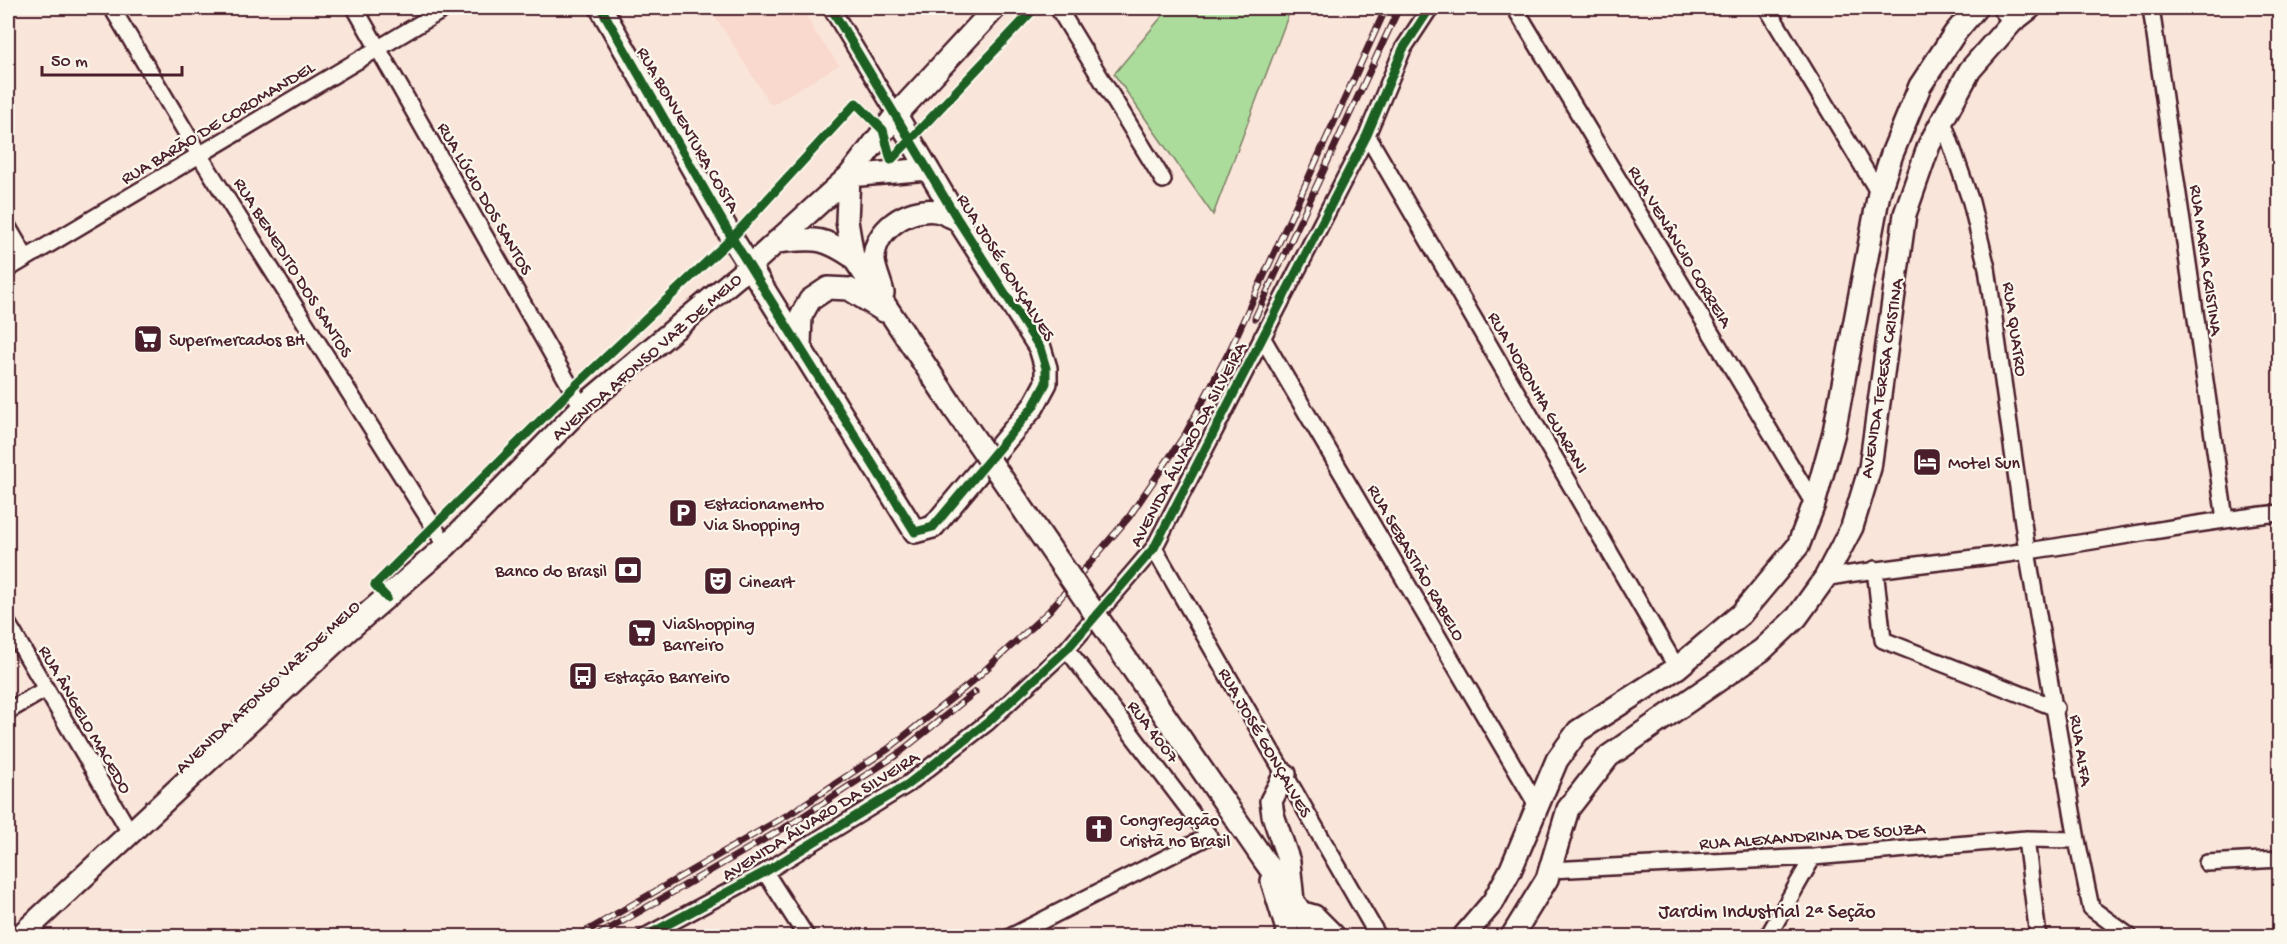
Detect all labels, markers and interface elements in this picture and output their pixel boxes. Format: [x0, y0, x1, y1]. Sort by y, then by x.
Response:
scale bar [42, 39, 182, 77]
street label: RUA BONVENTURA COSTA [631, 44, 744, 218]
text: 50 m [51, 52, 88, 73]
street label: RUA BARÃO DE COROMANDEL [118, 57, 320, 190]
street label: RUA LÚCIO DOS SANTOS [432, 119, 536, 280]
street label: RUA VENÂNCIO CORREIA [1622, 162, 1737, 333]
street label: RUA BENEDITO DOS SANTOS [228, 174, 356, 363]
street label: RUA MARIA CRISTINA [2184, 184, 2226, 338]
street label: RUA JOSÉ GONÇALVES [951, 191, 1059, 346]
street label: AVENIDA AFONSO VAZ DE MELO [548, 269, 747, 446]
street label: AVENIDA TERESA CRISTINA [1857, 276, 1910, 480]
street label: RUA QUATRO [1997, 281, 2031, 378]
street label: RUA NORONHA GUARANI [1482, 309, 1592, 478]
supermarket icon: Supermercados BH [132, 323, 164, 355]
place label: Supermercados BH [169, 331, 306, 352]
street label: AVENIDA ÁLVARO DA SILVEIRA [1125, 338, 1253, 551]
hotel icon: Motel Sun [1911, 446, 1943, 478]
place label: Motel Sun [1948, 454, 2020, 475]
street label: RUA SEBASTIÃO RABELO [1361, 481, 1468, 645]
place label: Estacionamento Via Shopping [703, 495, 824, 537]
parking icon: Estacionamento Via Shopping [667, 497, 699, 529]
bank icon: Banco do Brasil [612, 554, 644, 586]
place label: Banco do Brasil [494, 562, 607, 583]
theatre icon: Cineart [702, 565, 734, 597]
place label: Cineart [739, 573, 796, 594]
street label: AVENIDA AFONSO VAZ DE MELO [172, 596, 366, 779]
place label: ViaShopping Barreiro [662, 615, 755, 657]
supermarket icon: ViaShopping Barreiro [626, 617, 658, 649]
street label: RUA ÂNGELO MACEDO [33, 642, 136, 798]
bus stop icon: Estação Barreiro [567, 660, 599, 692]
street label: RUA JOSÉ GONÇALVES [1212, 665, 1316, 822]
place label: Estação Barreiro [604, 668, 730, 689]
street label: RUA 4007 [1122, 697, 1183, 768]
street label: RUA ALFA [2064, 713, 2096, 789]
street label: AVENIDA ÁLVARO DA SILVEIRA [718, 746, 925, 887]
place label: Congregação Cristã no Brasil [1120, 811, 1231, 853]
church icon: Congregação Cristã no Brasil [1083, 813, 1115, 845]
street label: RUA ALEXANDRINA DE SOUZA [1699, 819, 1927, 856]
district label: Jardim Industrial 2ª Seção [1658, 902, 1876, 925]

